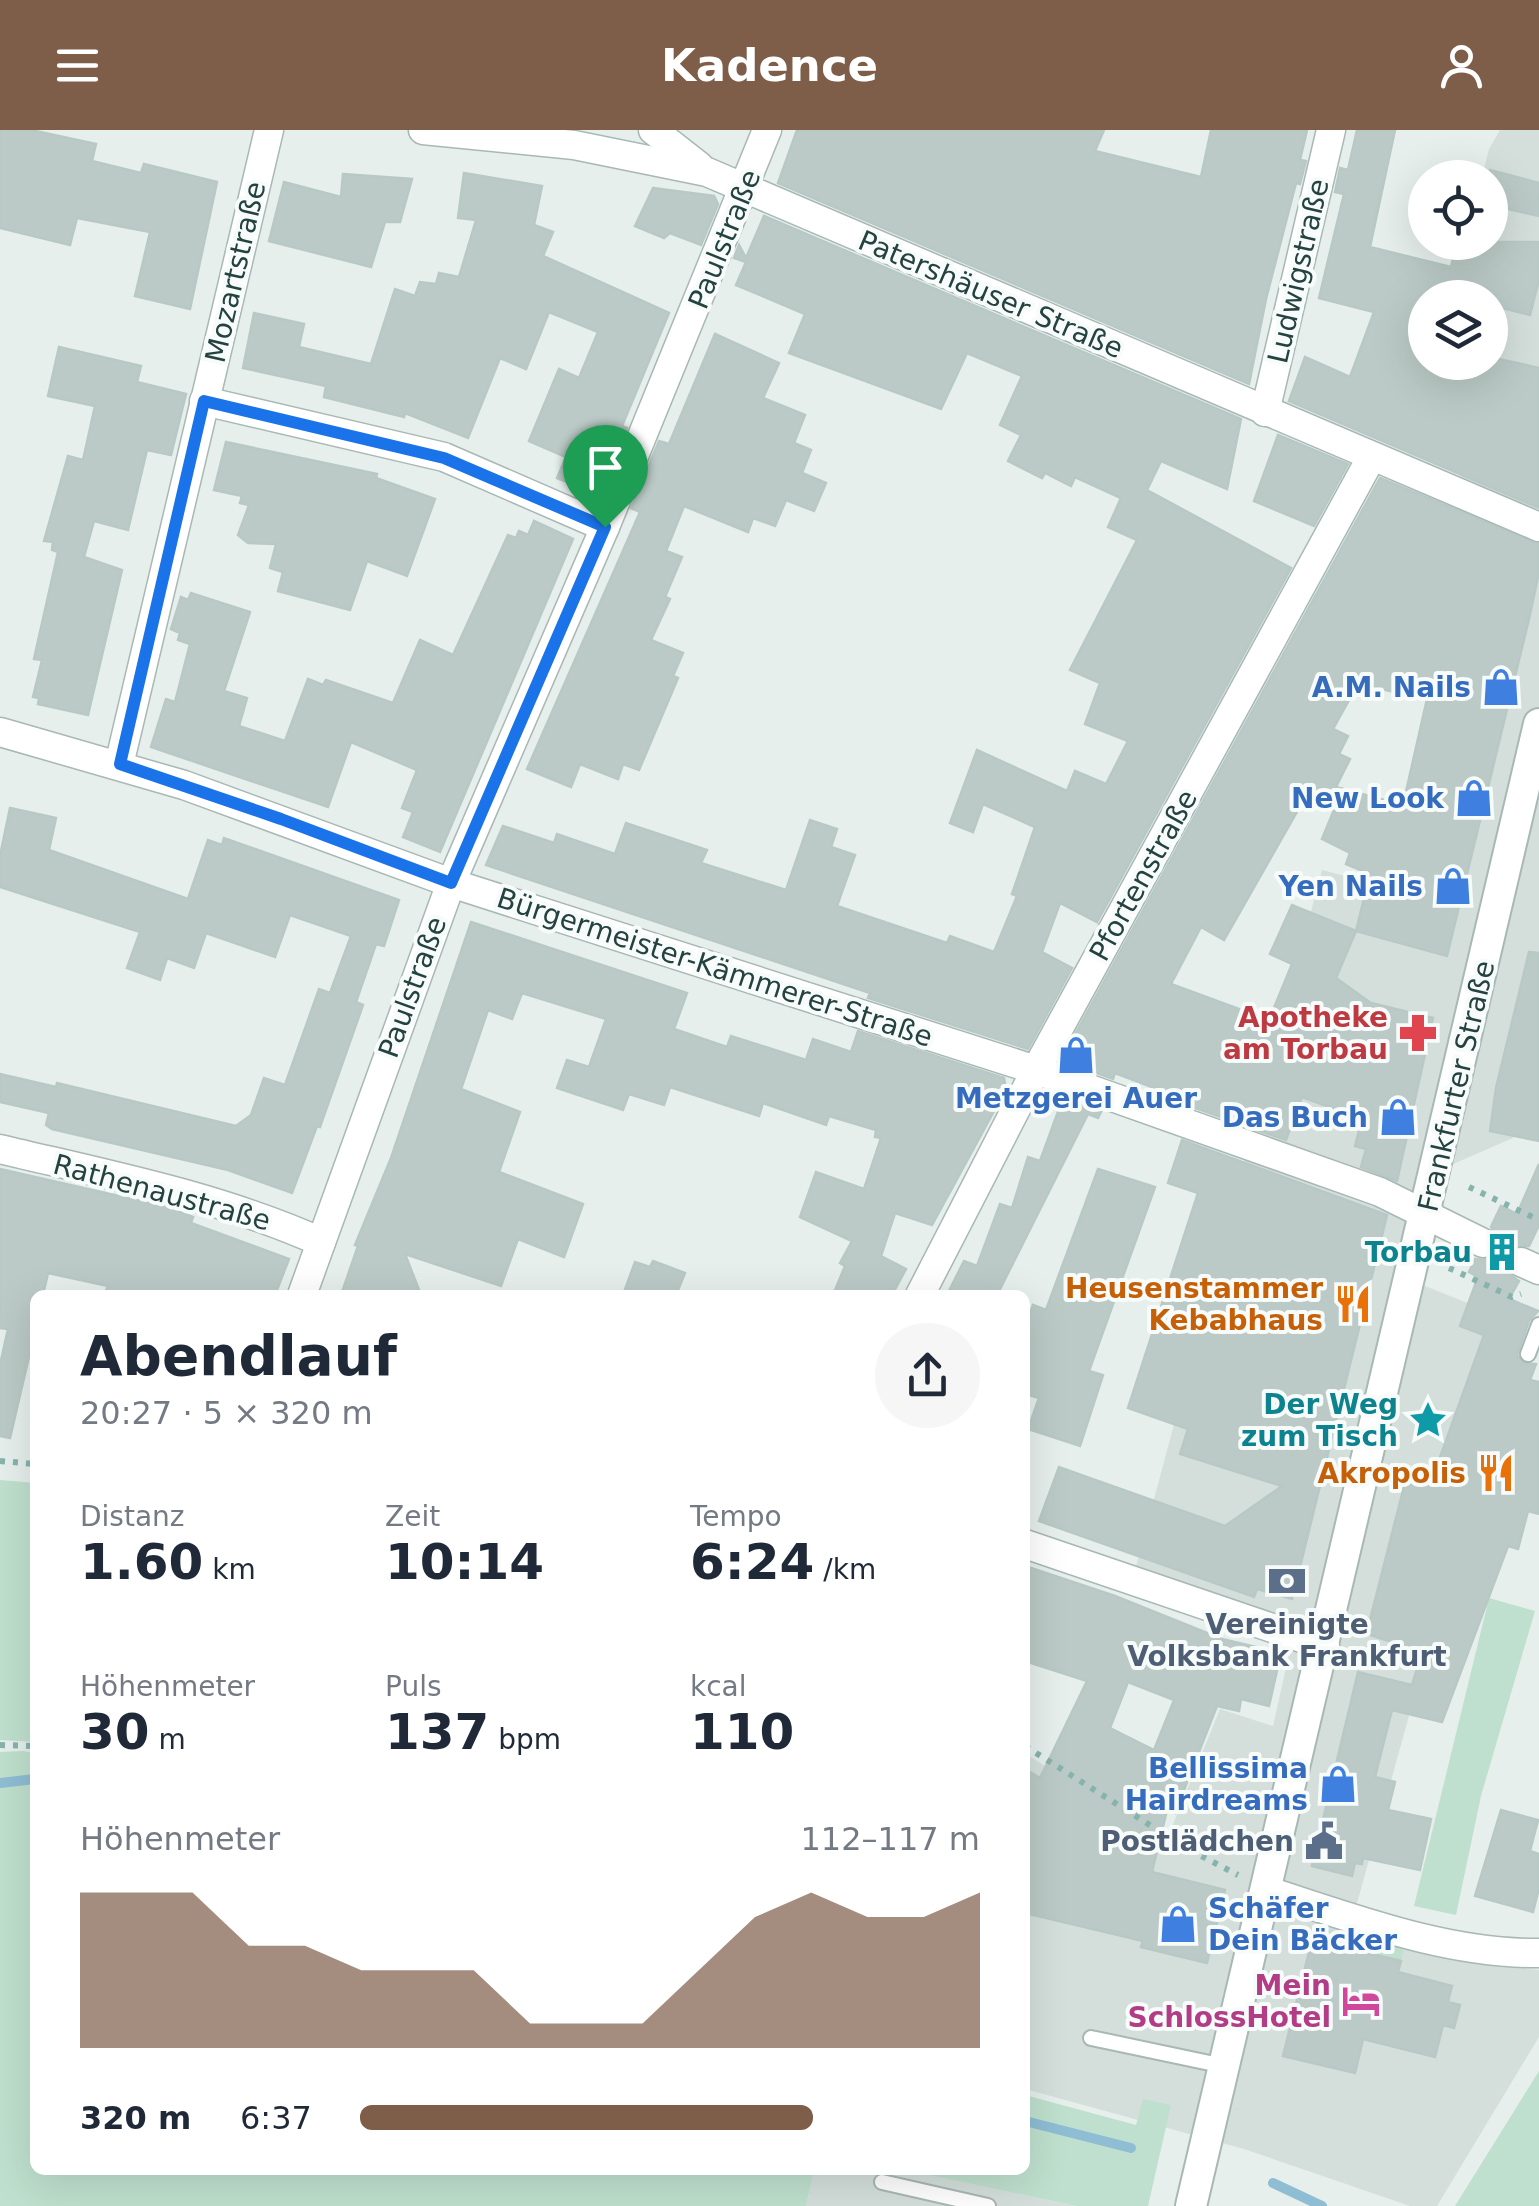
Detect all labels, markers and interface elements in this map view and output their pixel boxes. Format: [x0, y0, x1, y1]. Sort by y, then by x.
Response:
icon: menu [50, 38, 105, 93]
icon: person [1434, 38, 1489, 93]
text: Kadence [661, 39, 878, 92]
map controls [1408, 160, 1508, 380]
button: locate [1408, 160, 1508, 260]
street label: Paulstraße [682, 165, 767, 314]
street label: Ludwigstraße [1261, 176, 1336, 367]
street label: Mozartstraße [199, 178, 272, 366]
street label: Patershäuser Straße [854, 224, 1128, 365]
button: layers [1408, 280, 1508, 380]
pin [563, 425, 648, 528]
icon: arrive [578, 440, 633, 495]
shop icon: A.M. Nails [1480, 666, 1522, 708]
place label: A.M. Nails [1312, 671, 1471, 704]
shop icon: New Look [1453, 777, 1495, 819]
place label: New Look [1291, 782, 1445, 815]
street label: Pfortenstraße [1083, 784, 1204, 967]
shop icon: Yen Nails [1432, 865, 1474, 907]
place label: Yen Nails [1277, 870, 1423, 903]
street label: Bürgermeister-Kämmerer-Straße [493, 881, 937, 1054]
street label: Paulstraße [372, 912, 453, 1062]
street label: Frankfurter Straße [1412, 957, 1501, 1215]
place label: Apotheke am Torbau [1223, 1001, 1388, 1066]
pharmacy icon: Apotheke am Torbau [1397, 1012, 1439, 1054]
shop icon: Metzgerei Auer [1055, 1034, 1097, 1076]
place label: Metzgerei Auer [955, 1082, 1197, 1115]
shop icon: Das Buch [1377, 1096, 1419, 1138]
place label: Das Buch [1222, 1101, 1368, 1134]
street label: Rathenaustraße [50, 1148, 274, 1237]
building icon: Torbau [1481, 1231, 1523, 1273]
place label: Torbau [1365, 1236, 1472, 1269]
place label: Heusenstammer Kebabhaus [1065, 1272, 1323, 1337]
restaurant icon: Heusenstammer Kebabhaus [1332, 1283, 1374, 1325]
button: share [875, 1323, 980, 1428]
text: Abendlauf [80, 1324, 397, 1388]
place label: Der Weg zum Tisch [1241, 1388, 1398, 1453]
text: 20:27 · 5 × 320 m [80, 1394, 373, 1432]
place icon: Der Weg zum Tisch [1407, 1399, 1449, 1441]
restaurant icon: Akropolis [1475, 1452, 1517, 1494]
place label: Akropolis [1318, 1457, 1466, 1490]
text: Distanz [80, 1500, 185, 1533]
text: Zeit [385, 1500, 440, 1533]
text: Tempo [690, 1500, 782, 1533]
text: 1.60 [80, 1533, 203, 1591]
text: 10:14 [385, 1533, 544, 1591]
text: 6:24 [690, 1533, 814, 1591]
text: km [203, 1553, 256, 1586]
text: /km [814, 1553, 876, 1586]
bank icon: Vereinigte Volksbank Frankfurt [1266, 1560, 1308, 1602]
place label: Vereinigte Volksbank Frankfurt [1127, 1608, 1447, 1673]
text: Höhenmeter [80, 1670, 255, 1703]
text: Puls [385, 1670, 442, 1703]
text: kcal [690, 1670, 747, 1703]
text: 30 [80, 1703, 150, 1761]
text: 137 [385, 1703, 489, 1761]
text: 110 [690, 1703, 794, 1761]
text: m [150, 1723, 186, 1756]
text: bpm [489, 1723, 561, 1756]
place label: Bellissima Hairdreams [1125, 1752, 1308, 1817]
shop icon: Bellissima Hairdreams [1317, 1763, 1359, 1805]
text: Höhenmeter [80, 1820, 280, 1858]
text: 112–117 m [801, 1820, 980, 1858]
public building icon: Postlädchen [1303, 1820, 1345, 1862]
place label: Postlädchen [1100, 1825, 1294, 1858]
place label: Schäfer Dein Bäcker [1208, 1892, 1397, 1957]
shop icon: Schäfer Dein Bäcker [1157, 1903, 1199, 1945]
place label: Mein SchlossHotel [1127, 1969, 1331, 2034]
hotel icon: Mein SchlossHotel [1340, 1980, 1382, 2022]
text: 320 m [80, 2099, 191, 2137]
text: 6:37 [240, 2099, 312, 2137]

